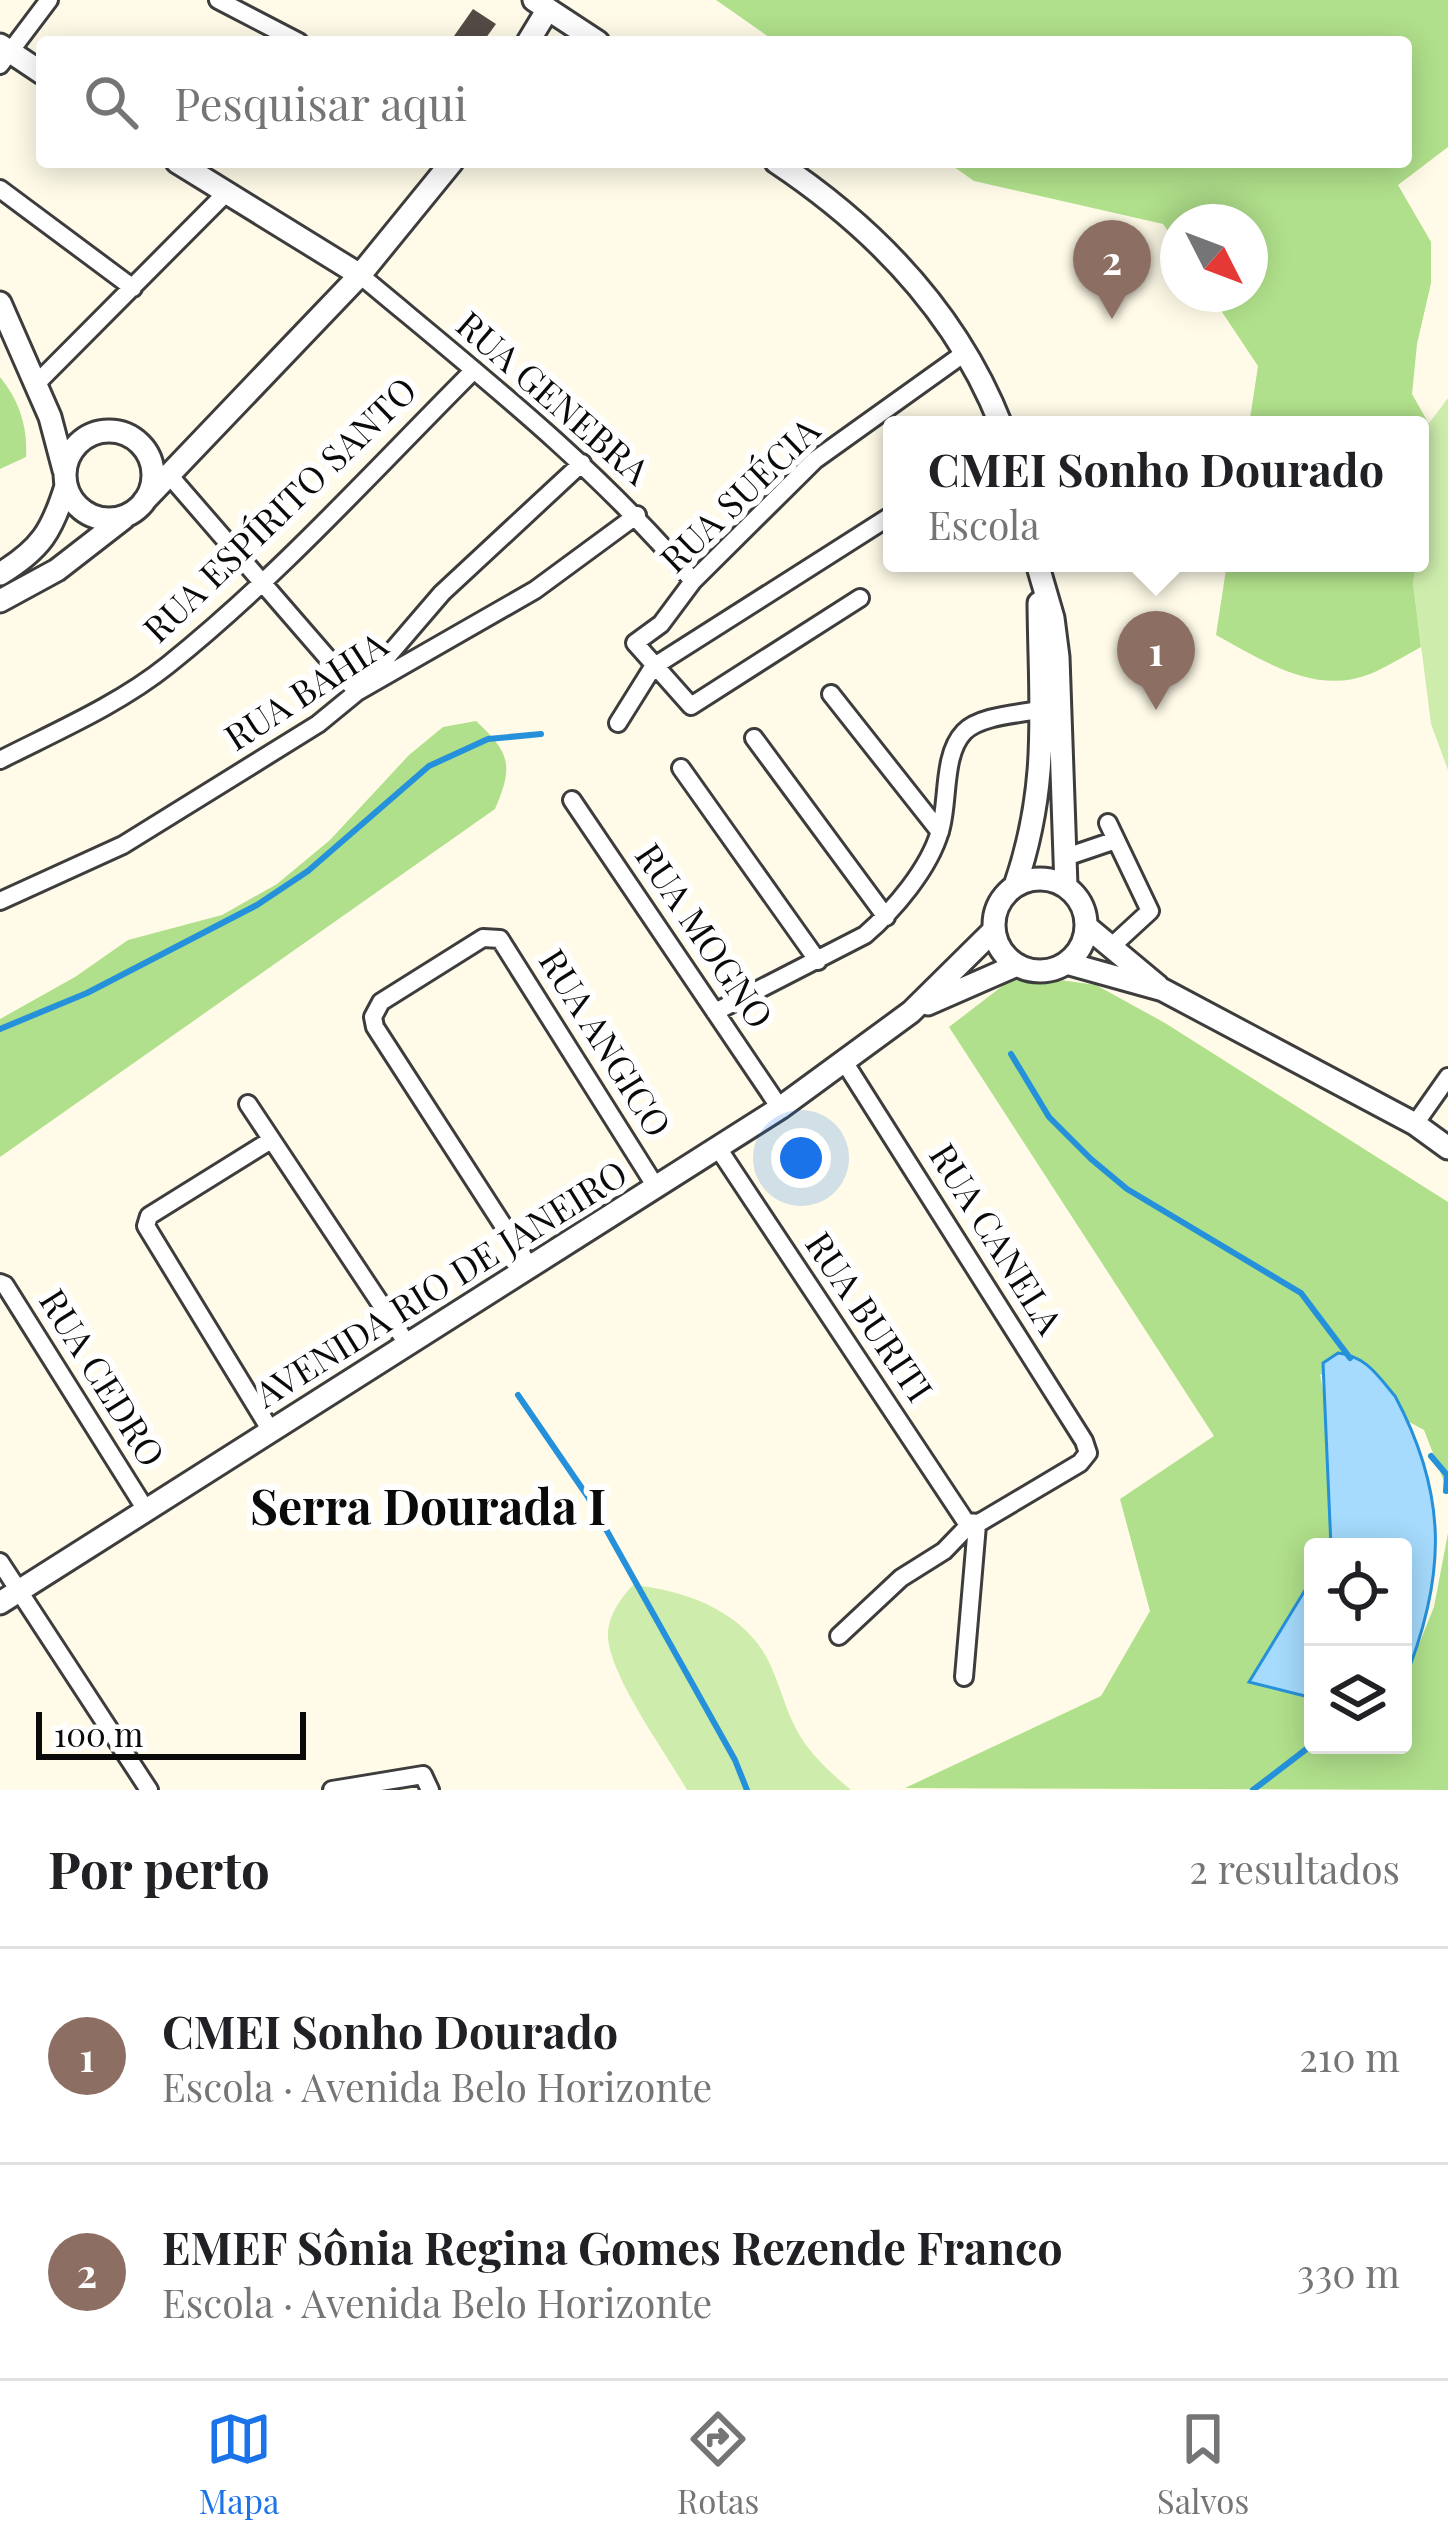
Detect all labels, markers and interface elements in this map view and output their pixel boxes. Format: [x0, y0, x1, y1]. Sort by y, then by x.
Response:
search box [36, 36, 1412, 168]
icon: search [78, 69, 144, 135]
text: Pesquisar aqui [174, 72, 467, 132]
north arrow [1160, 204, 1268, 312]
pin: 2 [1073, 220, 1151, 319]
street label: RUA GENEBRA [448, 299, 661, 494]
street label: RUA ESPÍRITO SANTO [132, 366, 426, 652]
street label: RUA SUÉCIA [649, 405, 829, 582]
popup [883, 416, 1429, 572]
text: CMEI Sonho Dourado [928, 438, 1384, 498]
text: Escola [928, 498, 1040, 550]
pin: 1 [1117, 611, 1195, 710]
street label: RUA BAHIA [214, 619, 396, 760]
street label: RUA MOGNO [626, 833, 785, 1037]
street label: RUA ANGICO [530, 939, 683, 1145]
your location [771, 1128, 831, 1188]
street label: RUA CANELA [920, 1134, 1075, 1343]
street label: AVENIDA RIO DE JANEIRO [244, 1148, 635, 1417]
street label: RUA BURITI [796, 1222, 945, 1410]
street label: RUA CEDRO [30, 1279, 177, 1475]
district label: Serra Dourada I [250, 1473, 606, 1537]
map controls [1304, 1538, 1412, 1754]
button: locate [1304, 1538, 1412, 1646]
button: layers [1304, 1646, 1412, 1754]
scale bar [36, 1706, 306, 1759]
text: 100 m [54, 1711, 143, 1755]
text: Por perto [48, 1834, 270, 1902]
text: 2 resultados [1189, 1842, 1400, 1894]
text: CMEI Sonho Dourado [162, 2000, 618, 2060]
text: 1 [80, 2030, 94, 2082]
text: 210 m [1299, 2030, 1400, 2082]
text: Escola · Avenida Belo Horizonte [162, 2060, 712, 2112]
text: EMEF Sônia Regina Gomes Rezende Franco [162, 2216, 1063, 2276]
text: 2 [77, 2246, 97, 2298]
text: 330 m [1297, 2246, 1400, 2298]
text: Escola · Avenida Belo Horizonte [162, 2276, 712, 2328]
tab: Mapa [199, 2406, 279, 2522]
tab: Rotas [677, 2406, 759, 2522]
tab: Salvos [1157, 2406, 1249, 2522]

